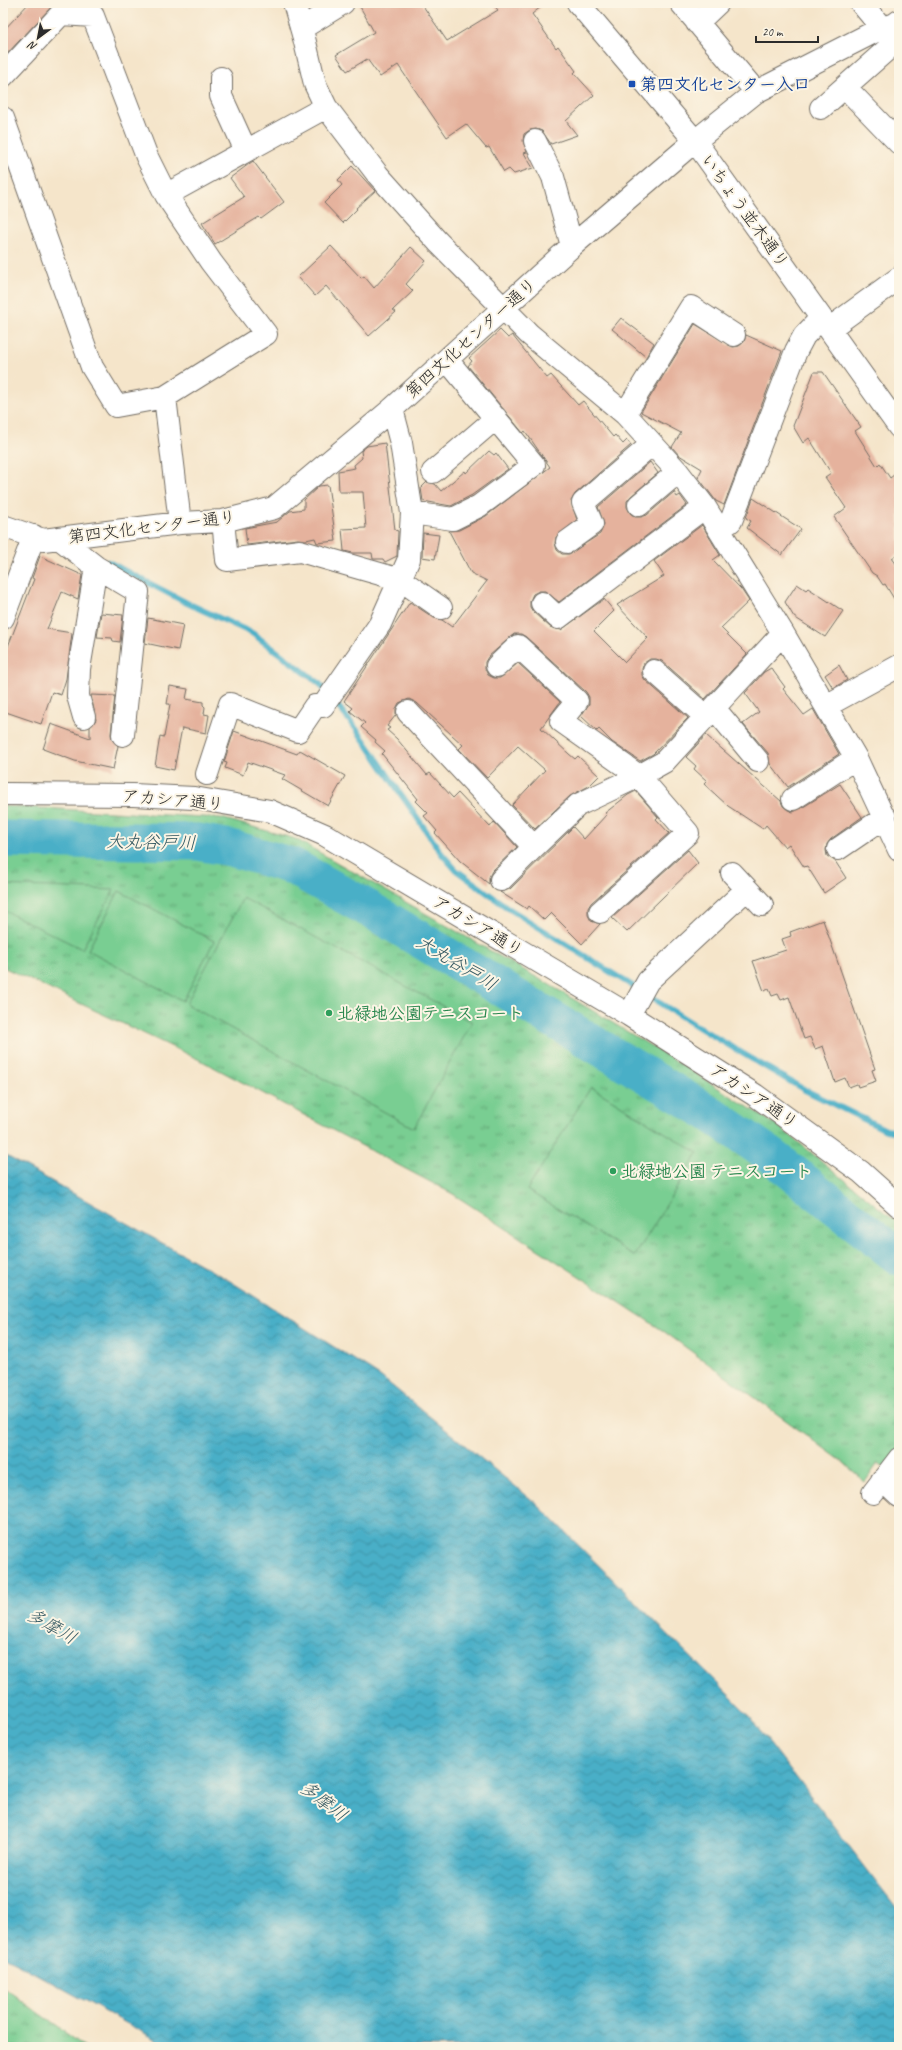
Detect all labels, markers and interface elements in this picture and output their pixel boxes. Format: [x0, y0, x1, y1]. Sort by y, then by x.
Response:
north arrow [18, 18, 58, 58]
scale bar [756, 18, 818, 44]
text: 20 m [762, 24, 784, 40]
text: N [24, 38, 39, 54]
place label: 第四文化センター入口 [640, 74, 810, 95]
marker: 第四文化センター入口 [627, 79, 637, 89]
street label: いちょう並木通り [697, 150, 793, 272]
street label: 第四文化センター通り [401, 274, 541, 402]
street label: 第四文化センター通り [67, 506, 237, 548]
street label: アカシア通り [121, 785, 225, 815]
water label: 大丸谷戸川 [106, 830, 196, 854]
street label: アカシア通り [429, 891, 527, 961]
water label: 大丸谷戸川 [413, 930, 501, 996]
place label: 北緑地公園テニスコート [337, 1003, 524, 1024]
marker: 北緑地公園テニスコート [324, 1008, 334, 1018]
street label: アカシア通り [706, 1059, 802, 1133]
place label: 北緑地公園 テニスコート [621, 1161, 812, 1182]
marker: 北緑地公園 テニスコート [608, 1166, 618, 1176]
water label: 多摩川 [23, 1603, 81, 1649]
water label: 多摩川 [296, 1776, 352, 1826]

